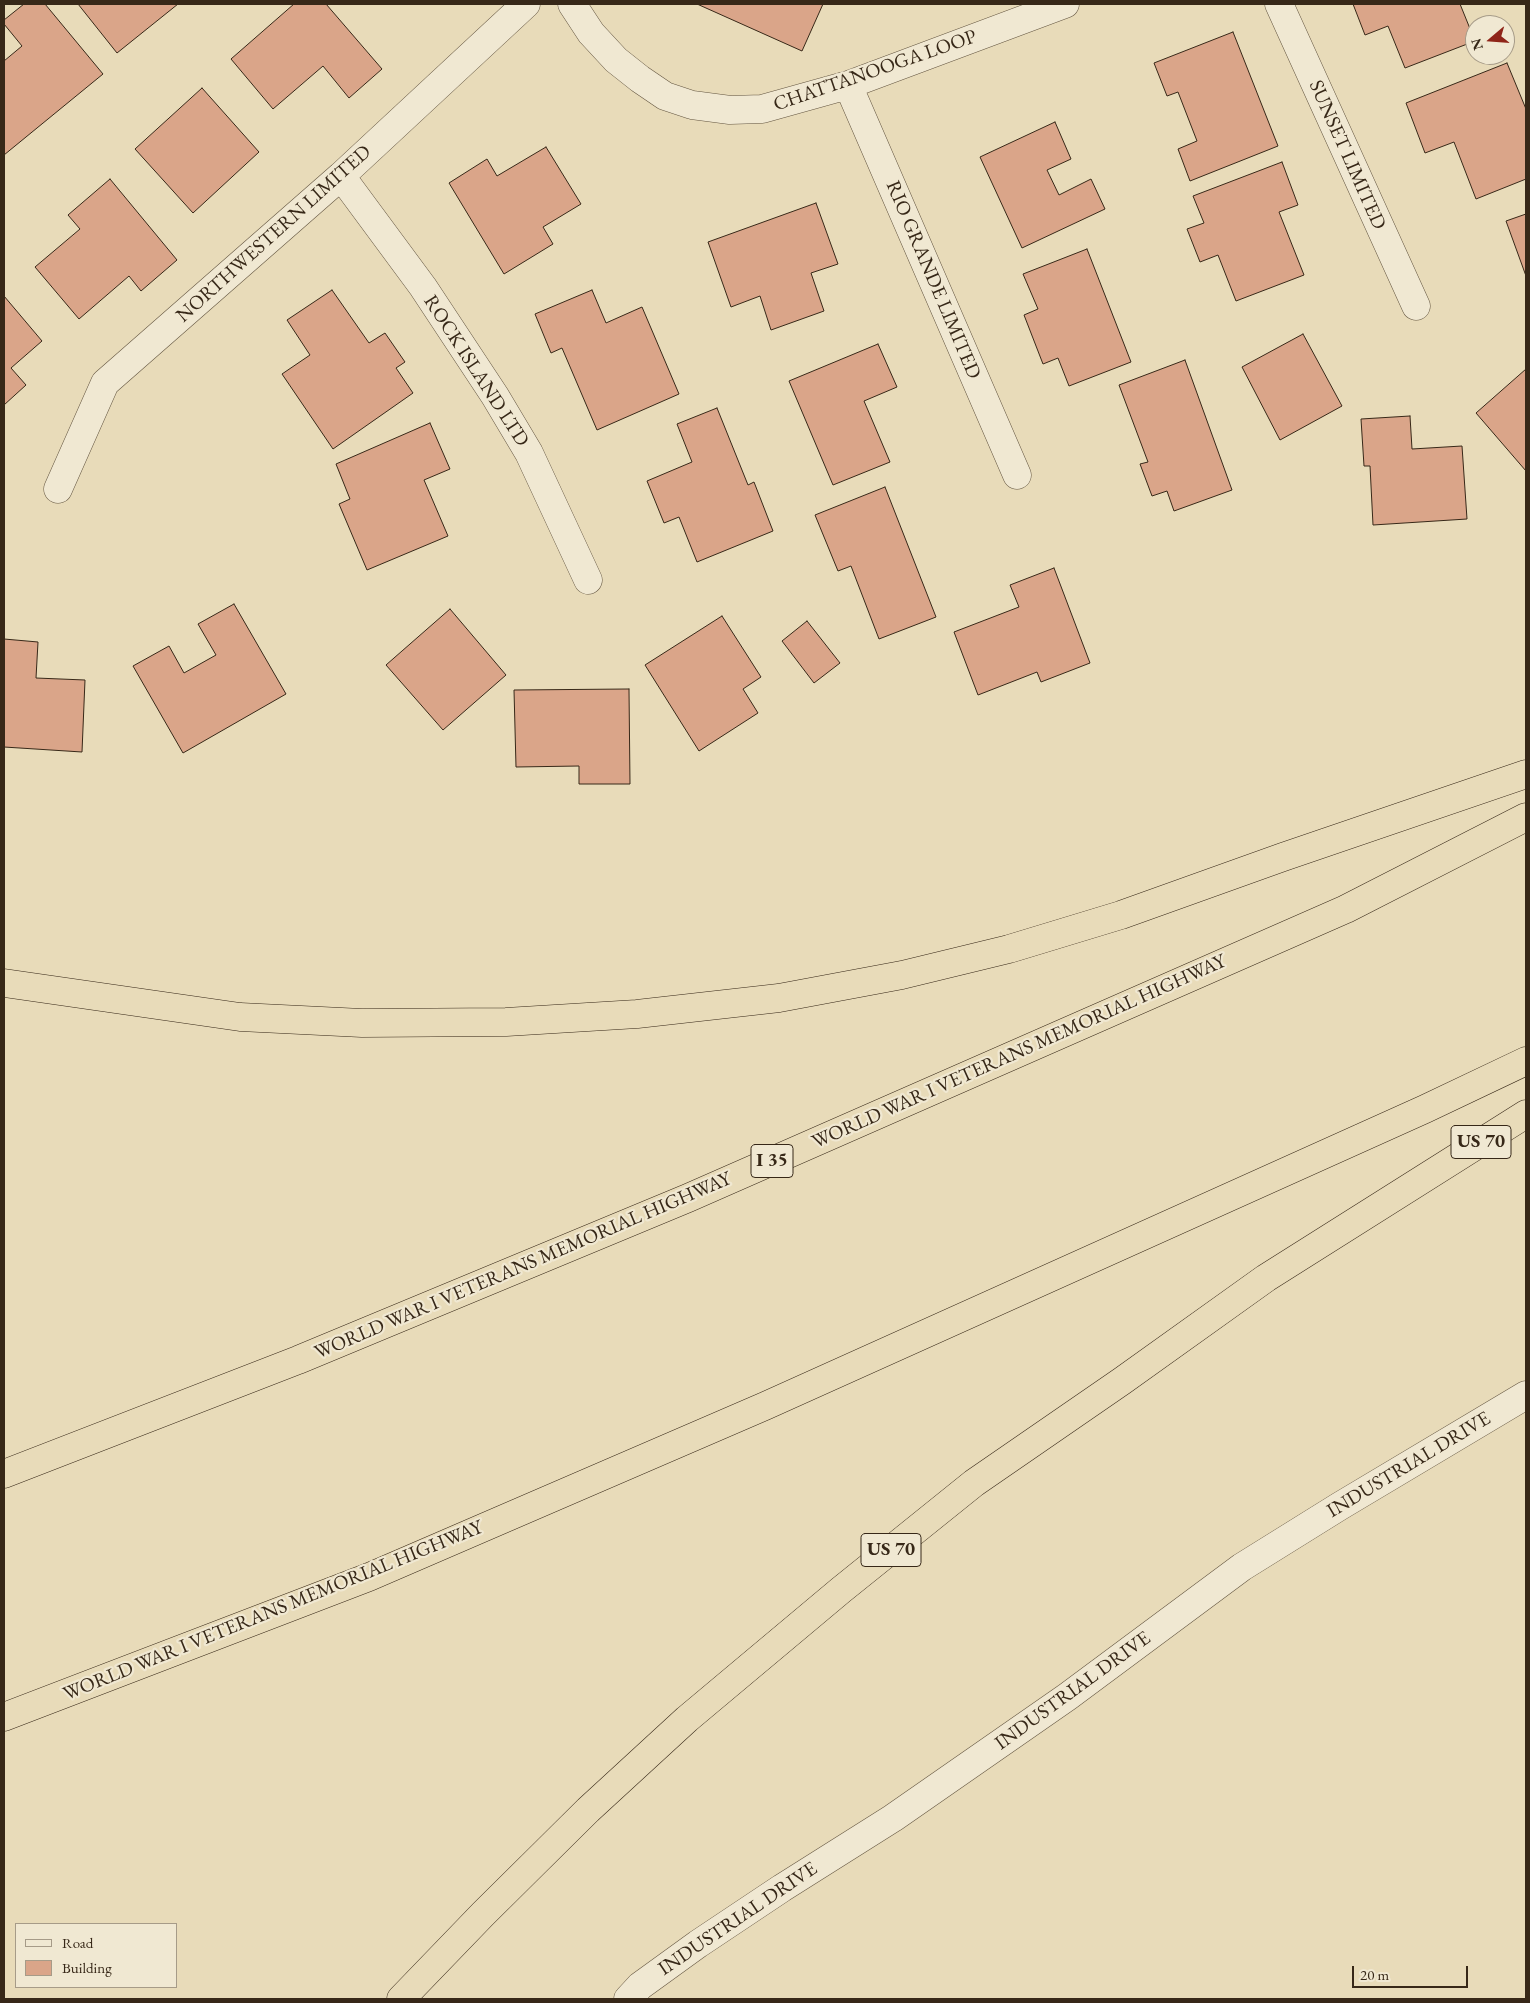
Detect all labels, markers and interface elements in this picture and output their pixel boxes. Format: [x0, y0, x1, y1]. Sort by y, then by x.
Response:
north arrow [1465, 15, 1515, 65]
street label: CHATTANOOGA LOOP [770, 25, 980, 117]
text: N [1466, 36, 1487, 53]
street label: SUNSET LIMITED [1303, 77, 1391, 233]
street label: NORTHWESTERN LIMITED [172, 140, 376, 328]
street label: RIO GRANDE LIMITED [880, 177, 986, 383]
street label: ROCK ISLAND LTD [418, 291, 534, 451]
street label: WORLD WAR I VETERANS MEMORIAL HIGHWAY [808, 949, 1230, 1155]
road number: US 70 [1451, 1126, 1511, 1158]
road number: I 35 [751, 1144, 793, 1178]
street label: WORLD WAR I VETERANS MEMORIAL HIGHWAY [311, 1167, 735, 1365]
street label: INDUSTRIAL DRIVE [1323, 1407, 1495, 1523]
street label: WORLD WAR I VETERANS MEMORIAL HIGHWAY [60, 1515, 486, 1707]
road number: US 70 [861, 1534, 921, 1566]
street label: INDUSTRIAL DRIVE [990, 1626, 1156, 1756]
street label: INDUSTRIAL DRIVE [654, 1857, 822, 1981]
legend [15, 1923, 178, 1988]
text: Road [62, 1933, 93, 1952]
scale bar [1355, 1956, 1471, 1988]
text: Building [62, 1958, 112, 1977]
text: 20 m [1360, 1965, 1389, 1984]

